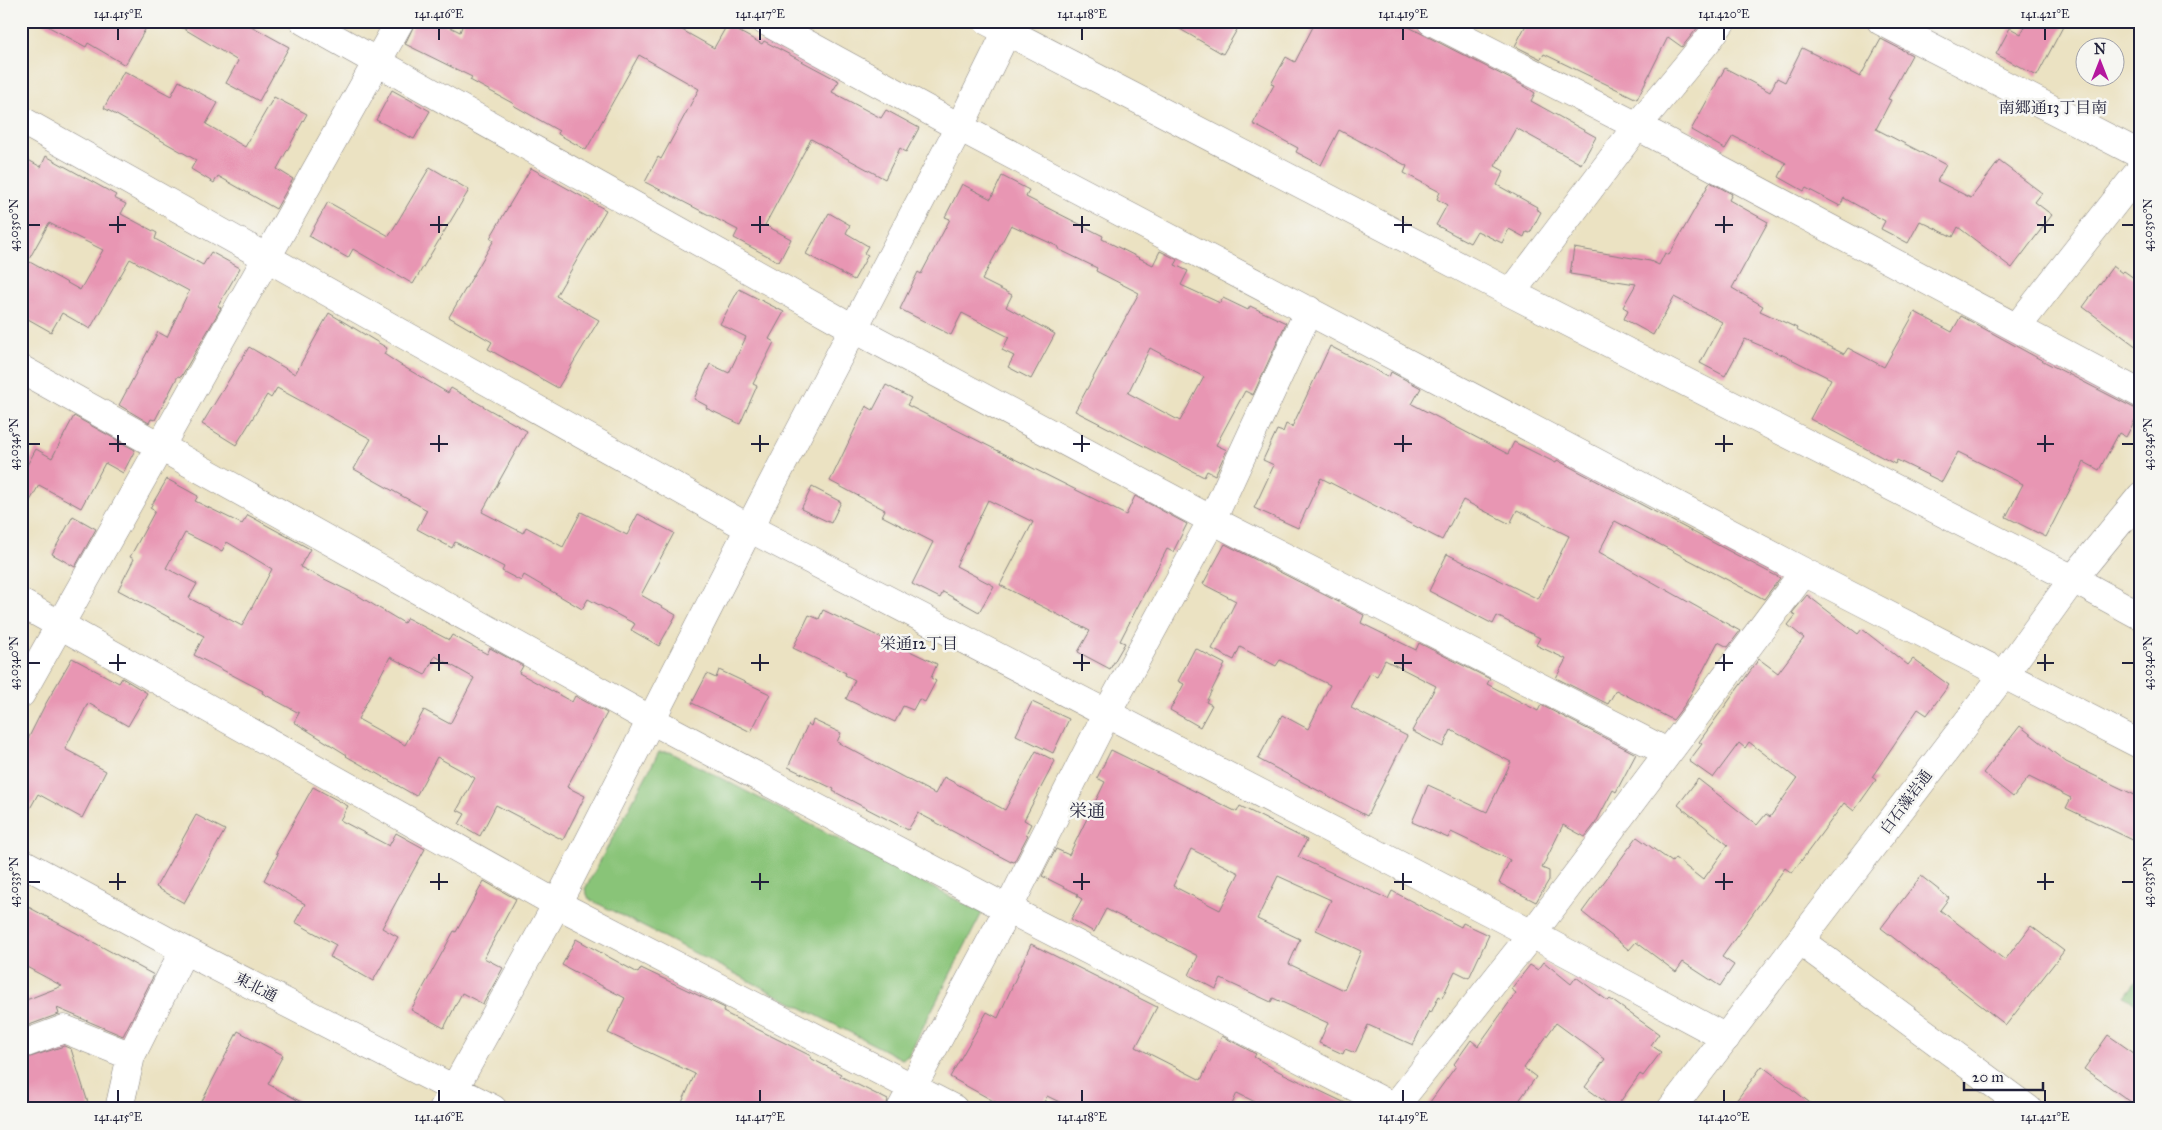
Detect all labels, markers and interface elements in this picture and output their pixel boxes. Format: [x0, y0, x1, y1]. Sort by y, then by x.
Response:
text: 141.415°E [94, 7, 143, 21]
text: 141.416°E [414, 7, 464, 21]
text: 141.417°E [735, 7, 785, 21]
text: 141.418°E [1057, 7, 1107, 21]
text: 141.419°E [1378, 7, 1428, 21]
text: 141.420°E [1698, 7, 1750, 21]
text: 141.421°E [2020, 7, 2070, 21]
north arrow [2074, 38, 2124, 88]
text: N [2094, 41, 2106, 58]
district label: 南郷通13丁目南 [1999, 98, 2107, 117]
text: 43.0350°N [7, 199, 21, 251]
text: 43.0350°N [2141, 199, 2155, 251]
text: 43.0345°N [7, 418, 21, 470]
text: 43.0345°N [2141, 418, 2155, 470]
district label: 栄通12丁目 [880, 634, 958, 653]
text: 43.0340°N [7, 636, 21, 690]
text: 43.0340°N [2141, 636, 2155, 690]
street label: 白石藻岩通 [1876, 767, 1936, 837]
district label: 栄通 [1069, 800, 1105, 822]
text: 43.0335°N [7, 857, 21, 907]
text: 43.0335°N [2141, 857, 2155, 907]
street label: 東北通 [232, 969, 280, 1005]
scale bar [1964, 1060, 2043, 1092]
text: 20 m [1972, 1068, 2004, 1086]
text: 141.415°E [94, 1110, 143, 1124]
text: 141.416°E [414, 1110, 464, 1124]
text: 141.417°E [735, 1110, 785, 1124]
text: 141.418°E [1057, 1110, 1107, 1124]
text: 141.419°E [1378, 1110, 1428, 1124]
text: 141.420°E [1698, 1110, 1750, 1124]
text: 141.421°E [2020, 1110, 2070, 1124]

